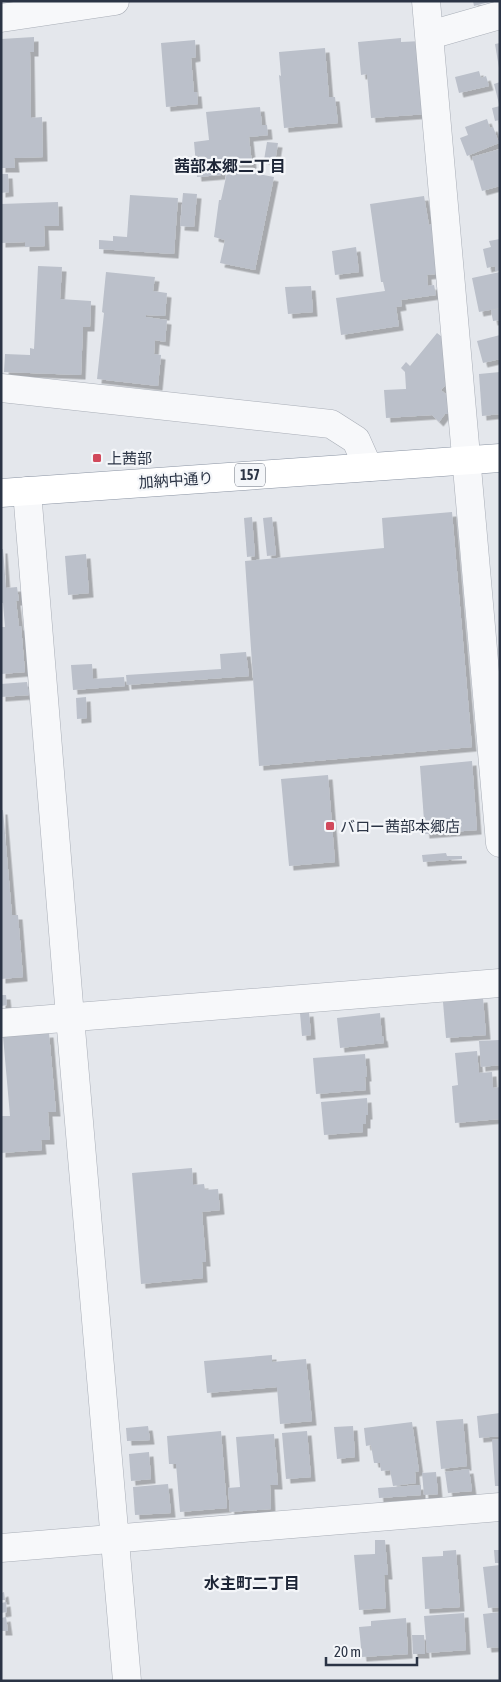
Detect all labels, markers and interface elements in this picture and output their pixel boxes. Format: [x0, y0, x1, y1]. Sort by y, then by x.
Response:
district label: 茜部本郷二丁目 [174, 157, 286, 175]
place label: 上茜部 [107, 450, 152, 467]
marker: 上茜部 [91, 452, 103, 464]
road number: 157 [235, 464, 265, 486]
street label: 加納中通り [138, 469, 214, 491]
place label: バロー茜部本郷店 [340, 818, 460, 835]
marker: バロー茜部本郷店 [324, 820, 336, 832]
district label: 水主町二丁目 [204, 1574, 300, 1592]
scale bar [326, 1634, 417, 1666]
text: 20 m [334, 1643, 361, 1660]

